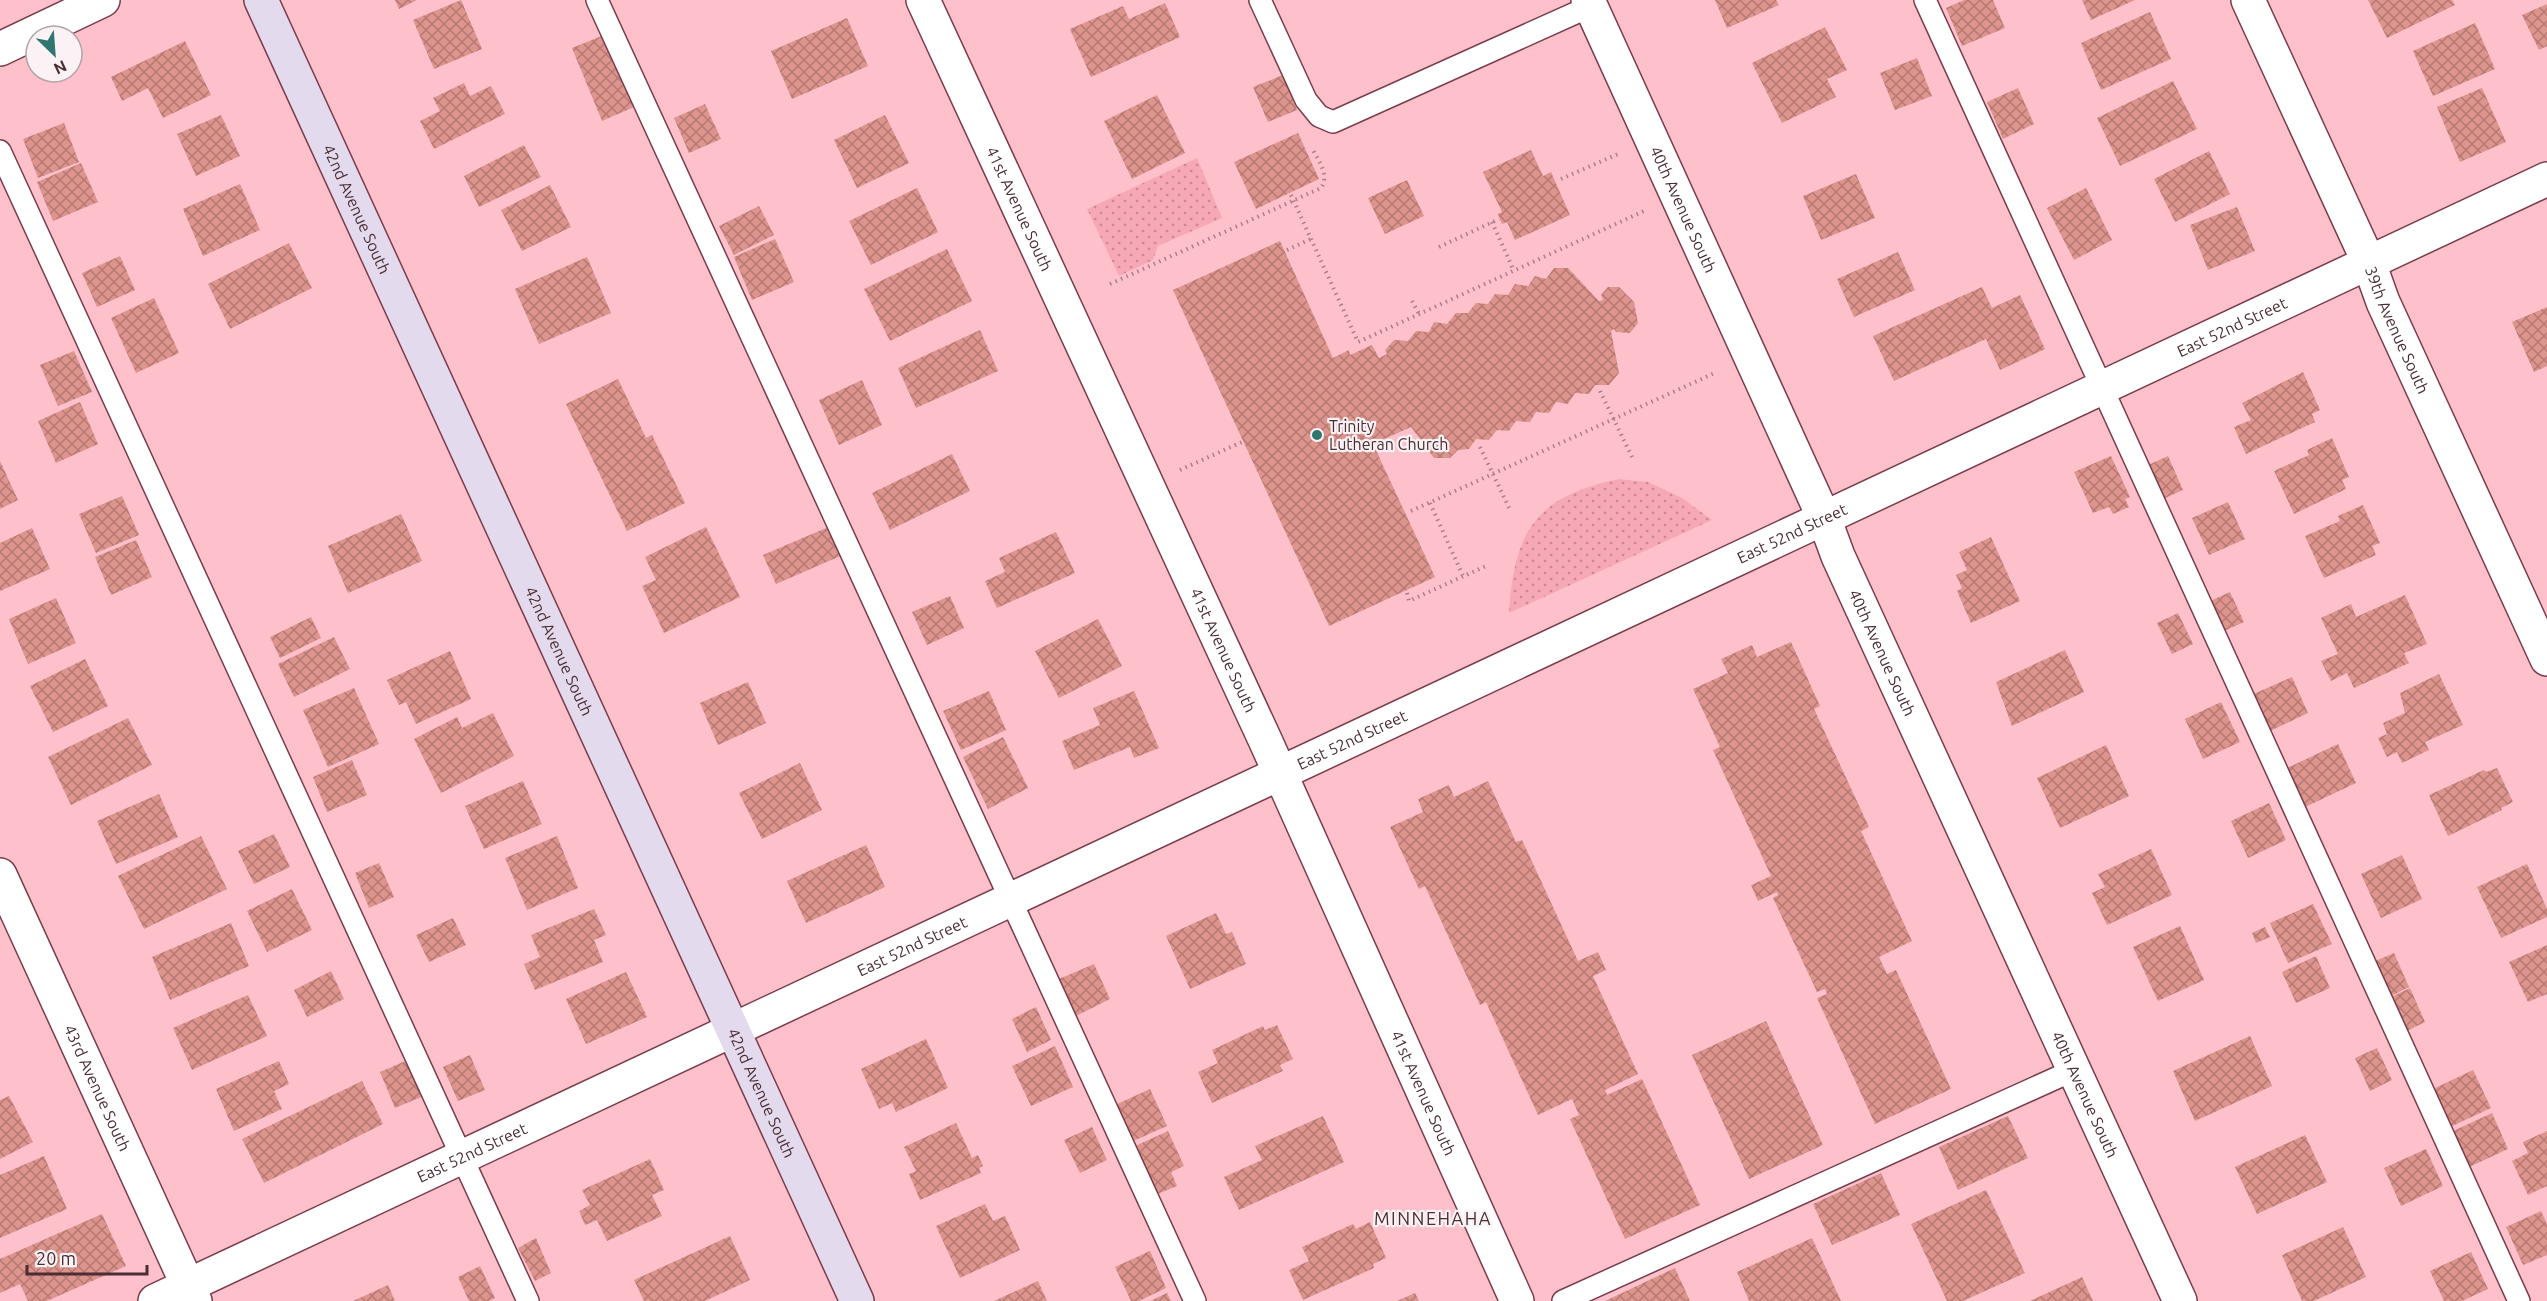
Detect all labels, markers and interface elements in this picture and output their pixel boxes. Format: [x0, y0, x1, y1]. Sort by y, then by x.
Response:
north arrow [24, 24, 84, 84]
text: N [51, 57, 70, 78]
street label: 42nd Avenue South [319, 142, 394, 277]
street label: 40th Avenue South [1647, 143, 1720, 275]
street label: 41st Avenue South [983, 144, 1056, 274]
street label: 39th Avenue South [2362, 264, 2433, 396]
street label: East 52nd Street [2174, 293, 2290, 360]
place label: Trinity Lutheran Church [1329, 417, 1448, 453]
marker: Trinity Lutheran Church [1310, 428, 1324, 442]
street label: East 52nd Street [1734, 499, 1850, 567]
street label: 42nd Avenue South [522, 583, 597, 718]
street label: 41st Avenue South [1187, 585, 1260, 715]
street label: 40th Avenue South [1846, 587, 1919, 719]
street label: East 52nd Street [1294, 706, 1410, 773]
street label: East 52nd Street [854, 912, 970, 979]
street label: 43rd Avenue South [61, 1022, 134, 1154]
street label: 42nd Avenue South [724, 1025, 799, 1160]
street label: 41st Avenue South [1388, 1028, 1459, 1158]
street label: 40th Avenue South [2048, 1028, 2122, 1160]
street label: East 52nd Street [414, 1119, 530, 1186]
district label: MINNEHAHA [1374, 1208, 1492, 1228]
scale bar [27, 1238, 147, 1276]
text: 20 m [36, 1248, 76, 1268]

